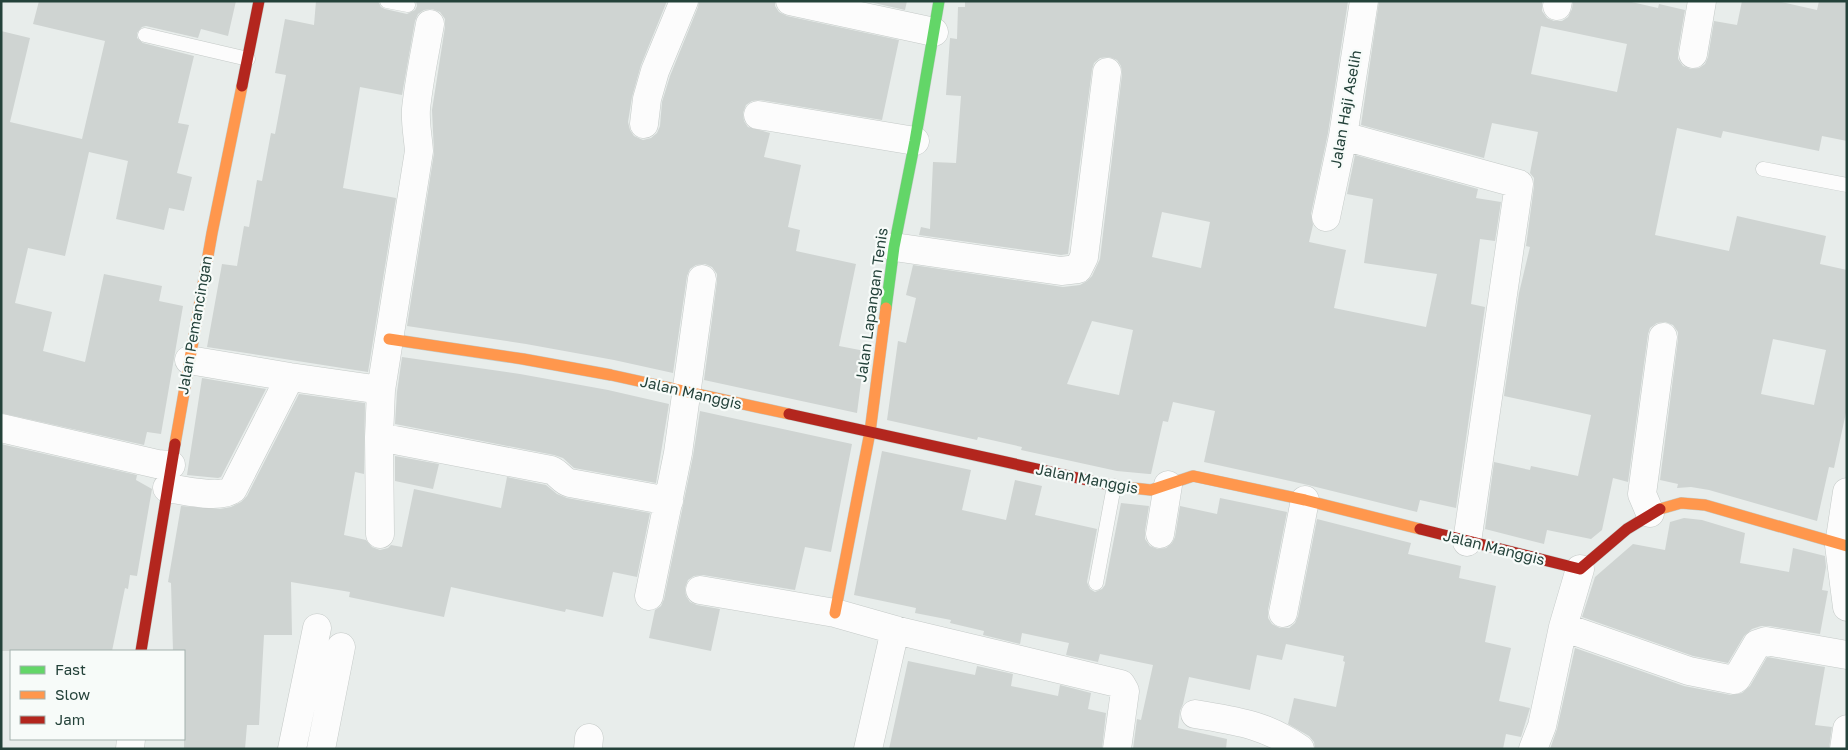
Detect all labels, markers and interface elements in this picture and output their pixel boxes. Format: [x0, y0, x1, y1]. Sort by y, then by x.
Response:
street label: Jalan Haji Aselih [1326, 48, 1364, 169]
street label: Jalan Lapangan Tenis [851, 226, 891, 383]
street label: Jalan Pemancingan [173, 254, 215, 396]
street label: Jalan Manggis [638, 372, 744, 413]
street label: Jalan Manggis [1034, 459, 1140, 497]
street label: Jalan Manggis [1442, 526, 1547, 568]
legend [10, 650, 185, 740]
text: Fast [55, 660, 86, 678]
text: Slow [55, 685, 90, 703]
text: Jam [55, 710, 85, 728]

